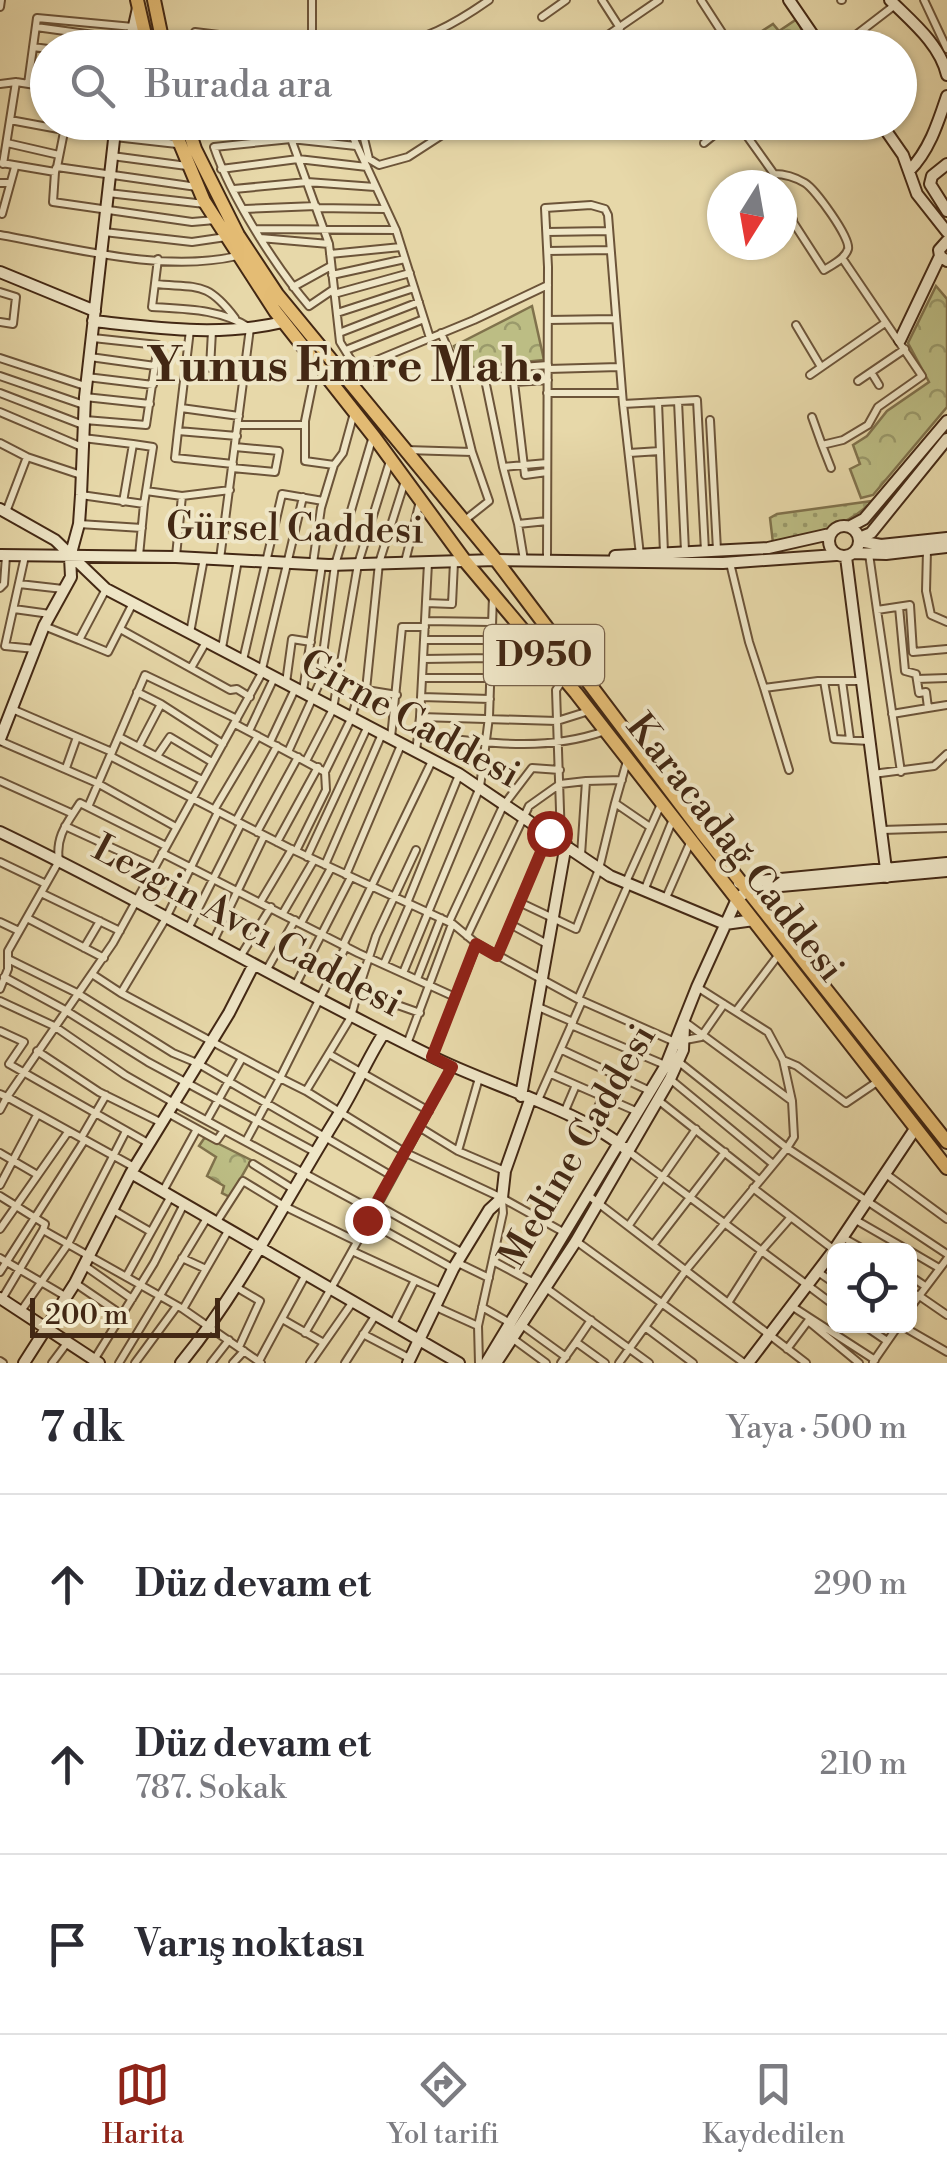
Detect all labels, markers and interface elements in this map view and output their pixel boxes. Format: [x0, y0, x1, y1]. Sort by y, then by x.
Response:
search box [30, 30, 917, 140]
icon: search [65, 58, 120, 113]
text: Burada ara [145, 62, 332, 109]
north arrow [707, 170, 797, 260]
district label: Yunus Emre Mah. [146, 337, 544, 397]
street label: Gürsel Caddesi [166, 503, 424, 555]
road number: D950 [484, 625, 604, 685]
street label: Girne Caddesi [292, 639, 528, 799]
street label: Karacadağ Caddesi [616, 704, 854, 992]
route start [527, 811, 573, 857]
street label: Lezgin Avcı Caddesi [84, 825, 410, 1027]
street label: Medine Caddesi [489, 1016, 667, 1276]
route end [345, 1198, 391, 1244]
map controls [827, 1243, 917, 1333]
button: locate [827, 1243, 917, 1333]
scale bar [30, 1293, 220, 1338]
text: 200 m [45, 1298, 128, 1333]
text: 7 dk [40, 1402, 124, 1455]
text: Yaya · 500 m [727, 1408, 907, 1448]
icon: ahead [40, 1557, 95, 1612]
text: Düz devam et [135, 1561, 371, 1608]
text: 290 m [814, 1564, 907, 1604]
text: Düz devam et [135, 1721, 371, 1768]
icon: ahead [40, 1737, 95, 1792]
text: 210 m [820, 1744, 907, 1784]
text: 787. Sokak [135, 1768, 286, 1808]
icon: arrive [40, 1917, 95, 1972]
text: Varış noktası [135, 1921, 364, 1968]
tab: Harita [102, 2057, 184, 2152]
tab: Yol tarifi [388, 2057, 499, 2152]
tab: Kaydedilen [702, 2057, 845, 2152]

